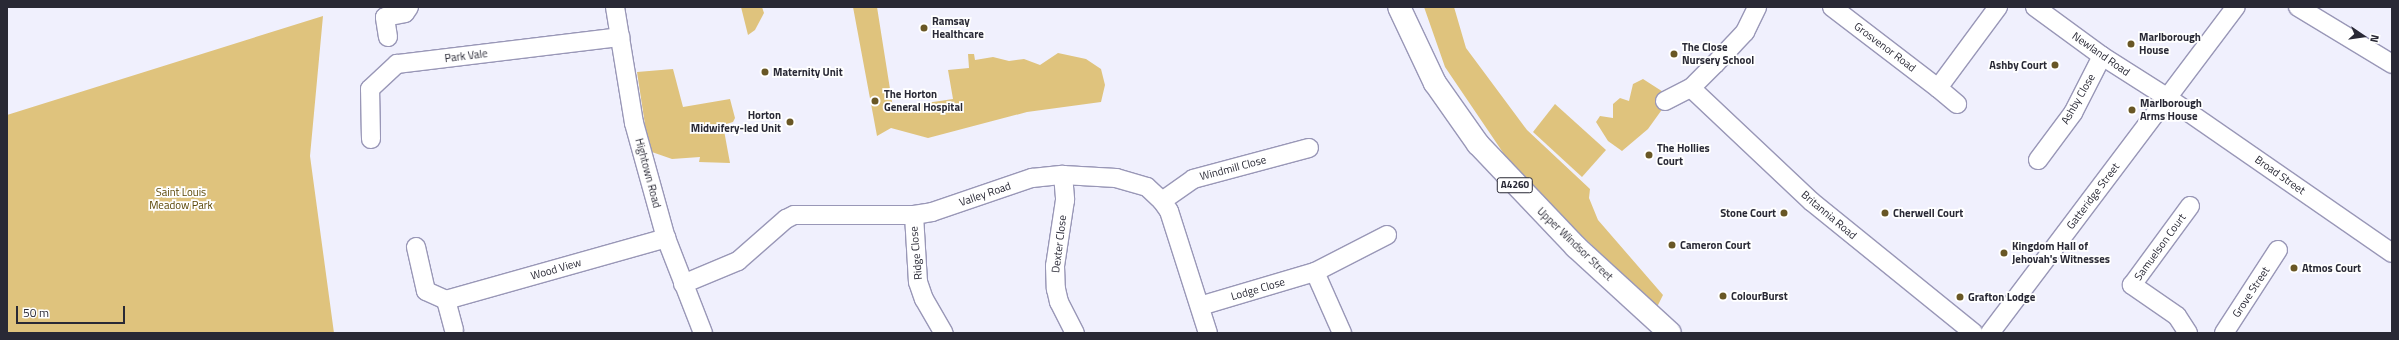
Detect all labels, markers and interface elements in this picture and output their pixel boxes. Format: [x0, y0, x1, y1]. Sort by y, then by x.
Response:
place label: Ramsay Healthcare [932, 15, 984, 41]
north arrow [2343, 16, 2383, 56]
street label: Grosvenor Road [1852, 20, 1918, 74]
marker: Ramsay Healthcare [919, 23, 929, 33]
street label: Newland Road [2070, 29, 2132, 79]
place label: Marlborough House [2139, 31, 2201, 57]
text: N [2366, 33, 2383, 44]
marker: Marlborough House [2126, 39, 2136, 49]
place label: The Close Nursery School [1682, 41, 1754, 67]
street label: Park Vale [444, 47, 488, 65]
marker: The Close Nursery School [1669, 49, 1679, 59]
place label: Ashby Court [1989, 58, 2047, 72]
marker: Ashby Court [2050, 60, 2060, 70]
place label: Maternity Unit [773, 65, 843, 79]
marker: Maternity Unit [760, 67, 770, 77]
street label: Ashby Close [2058, 71, 2098, 127]
place label: The Horton General Hospital [884, 88, 963, 114]
marker: The Horton General Hospital [869, 95, 881, 107]
place label: Marlborough Arms House [2140, 97, 2202, 123]
marker: Marlborough Arms House [2127, 105, 2137, 115]
place label: Horton Midwifery-led Unit [691, 109, 781, 135]
marker: Horton Midwifery-led Unit [784, 116, 796, 128]
street label: Hightown Road [632, 137, 664, 209]
place label: The Hollies Court [1657, 142, 1710, 168]
marker: The Hollies Court [1644, 150, 1654, 160]
street label: Windmill Close [1198, 153, 1268, 183]
street label: Broad Street [2252, 153, 2308, 197]
street label: Gatteridge Street [2064, 160, 2122, 232]
road number: A4260 [1496, 177, 1534, 193]
street label: Valley Road [957, 179, 1013, 209]
park label: Saint Louis Meadow Park [149, 186, 213, 212]
street label: Britannia Road [1799, 188, 1859, 242]
street label: Upper Windsor Street [1535, 205, 1615, 283]
place label: Stone Court [1720, 206, 1776, 220]
place label: Cherwell Court [1893, 206, 1963, 220]
marker: Stone Court [1779, 208, 1789, 218]
marker: Cherwell Court [1880, 208, 1890, 218]
street label: Samuelson Court [2131, 211, 2189, 283]
street label: Dexter Close [1049, 214, 1069, 274]
street label: Ridge Close [907, 226, 925, 280]
place label: Cameron Court [1680, 238, 1751, 252]
marker: Cameron Court [1667, 240, 1677, 250]
place label: Kingdom Hall of Jehovah's Witnesses [2012, 240, 2110, 266]
marker: Kingdom Hall of Jehovah's Witnesses [1999, 248, 2009, 258]
street label: Wood View [529, 255, 583, 283]
place label: Atmos Court [2302, 261, 2361, 275]
marker: Atmos Court [2289, 263, 2299, 273]
street label: Grove Street [2230, 264, 2272, 320]
street label: Lodge Close [1230, 275, 1286, 303]
place label: ColourBurst [1731, 289, 1788, 303]
place label: Grafton Lodge [1968, 290, 2035, 304]
marker: ColourBurst [1718, 291, 1728, 301]
marker: Grafton Lodge [1955, 292, 1965, 302]
scale bar [18, 298, 127, 324]
text: 50 m [23, 303, 49, 322]

